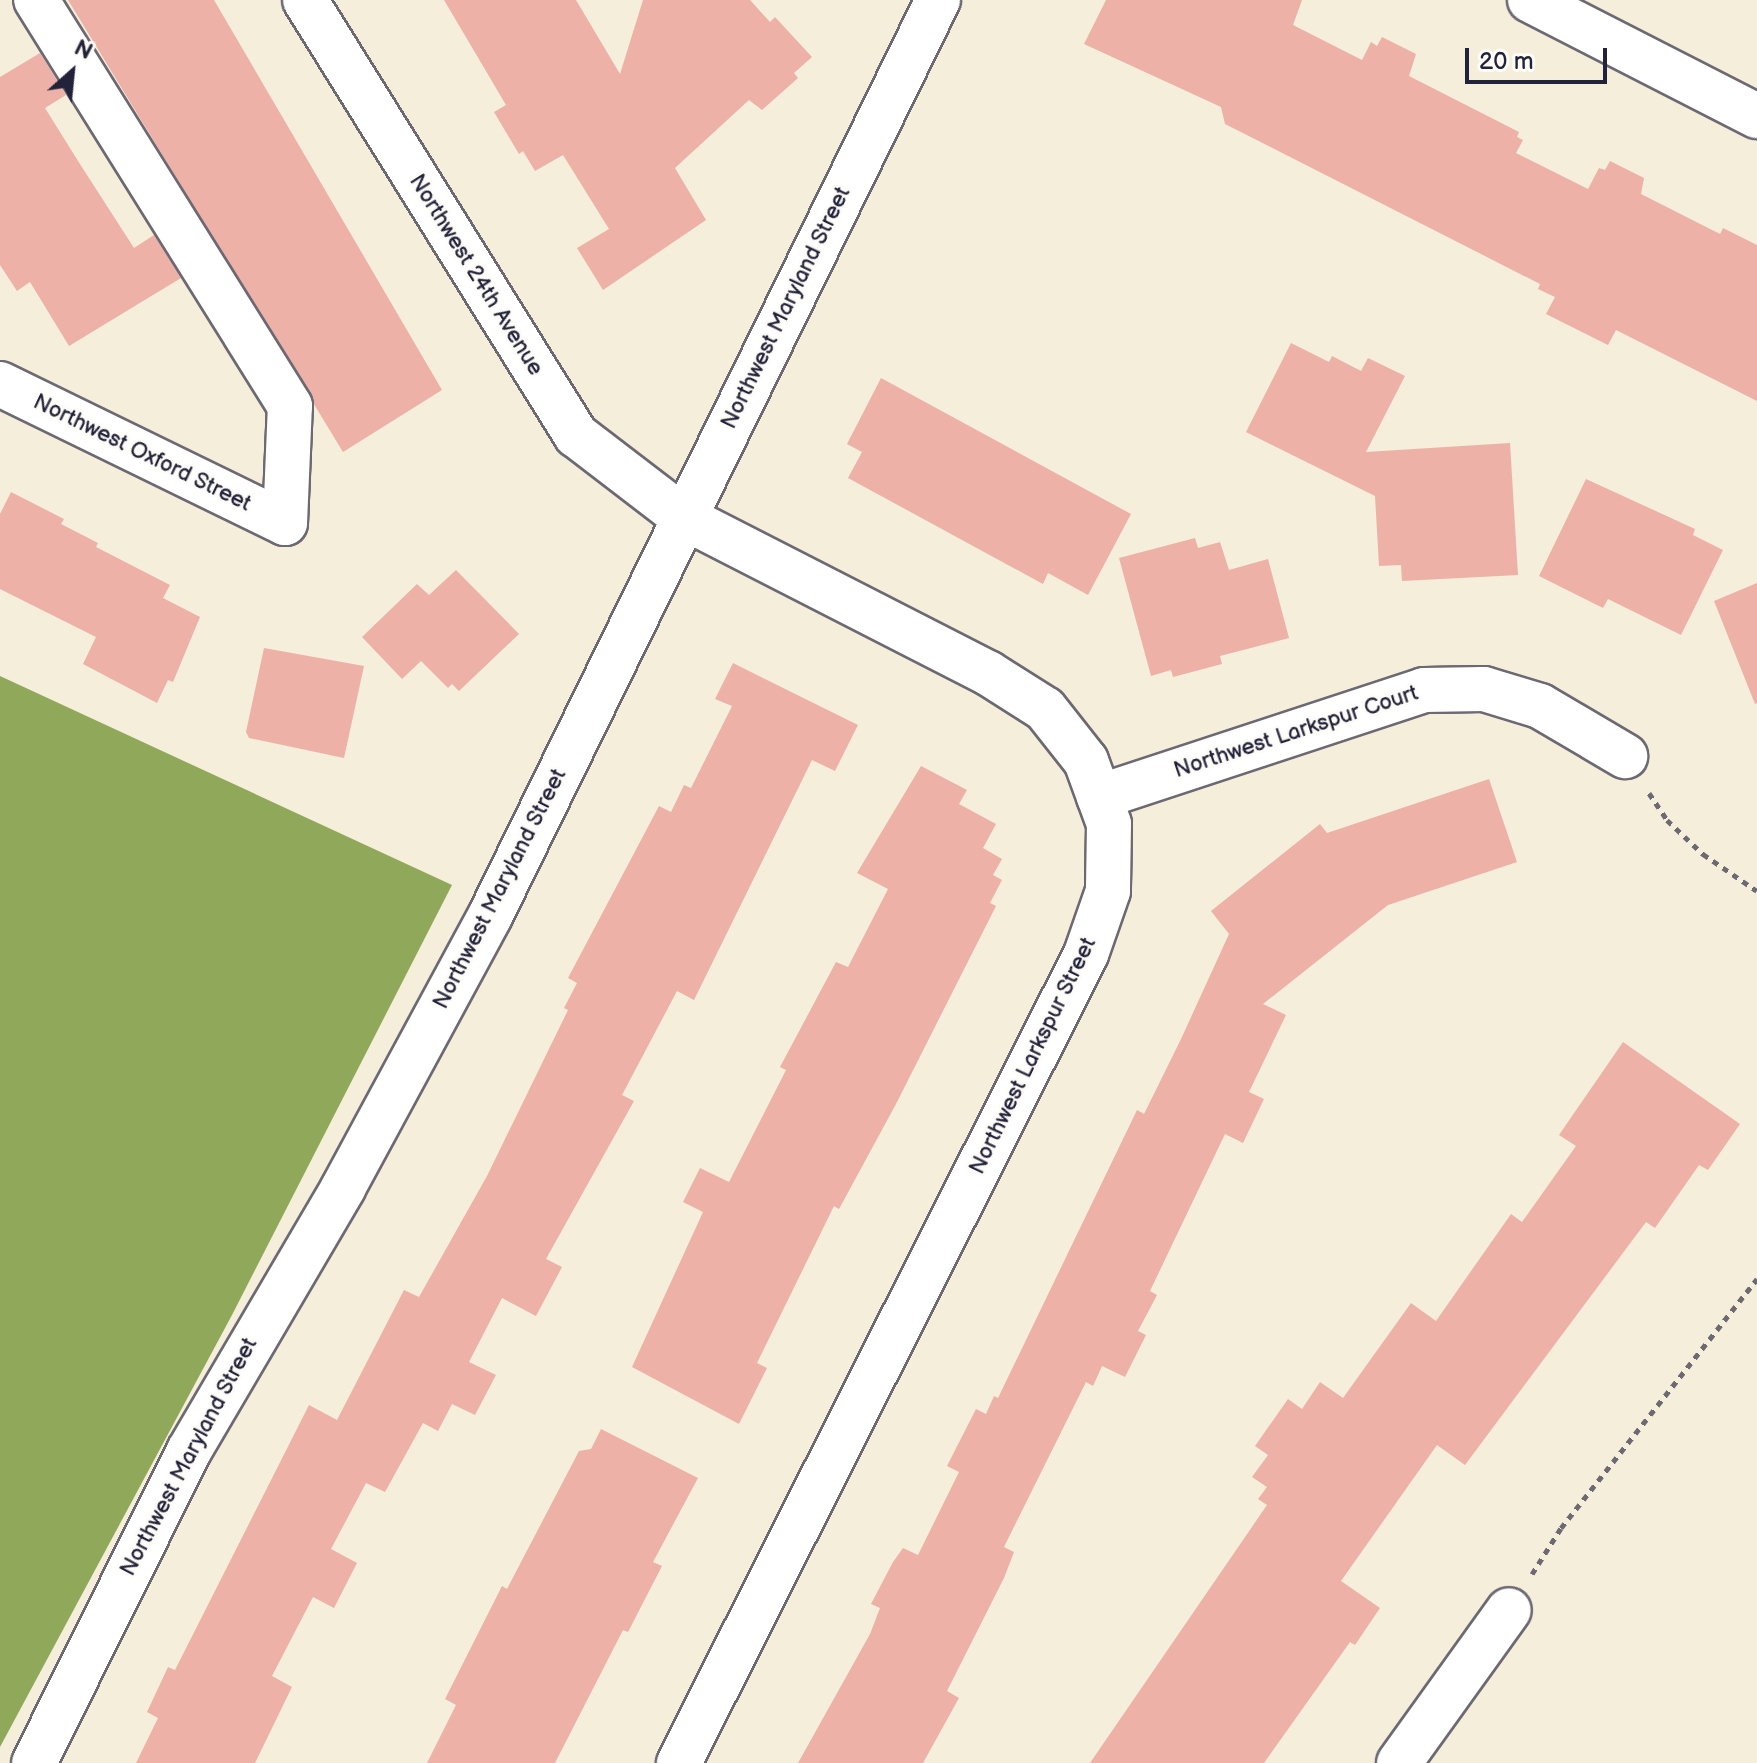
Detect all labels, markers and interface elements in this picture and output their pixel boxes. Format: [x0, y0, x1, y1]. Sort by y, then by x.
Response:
north arrow [32, 32, 112, 112]
scale bar [1469, 32, 1611, 82]
text: N [70, 34, 97, 66]
text: 20 m [1479, 47, 1534, 76]
street label: Northwest 24th Avenue [403, 170, 549, 380]
street label: Northwest Maryland Street [716, 183, 856, 433]
street label: Northwest Oxford Street [29, 389, 255, 517]
street label: Northwest Larkspur Court [1171, 680, 1421, 784]
street label: Northwest Maryland Street [428, 764, 572, 1014]
street label: Northwest Larkspur Street [964, 933, 1102, 1179]
street label: Northwest Maryland Street [115, 1333, 263, 1581]

